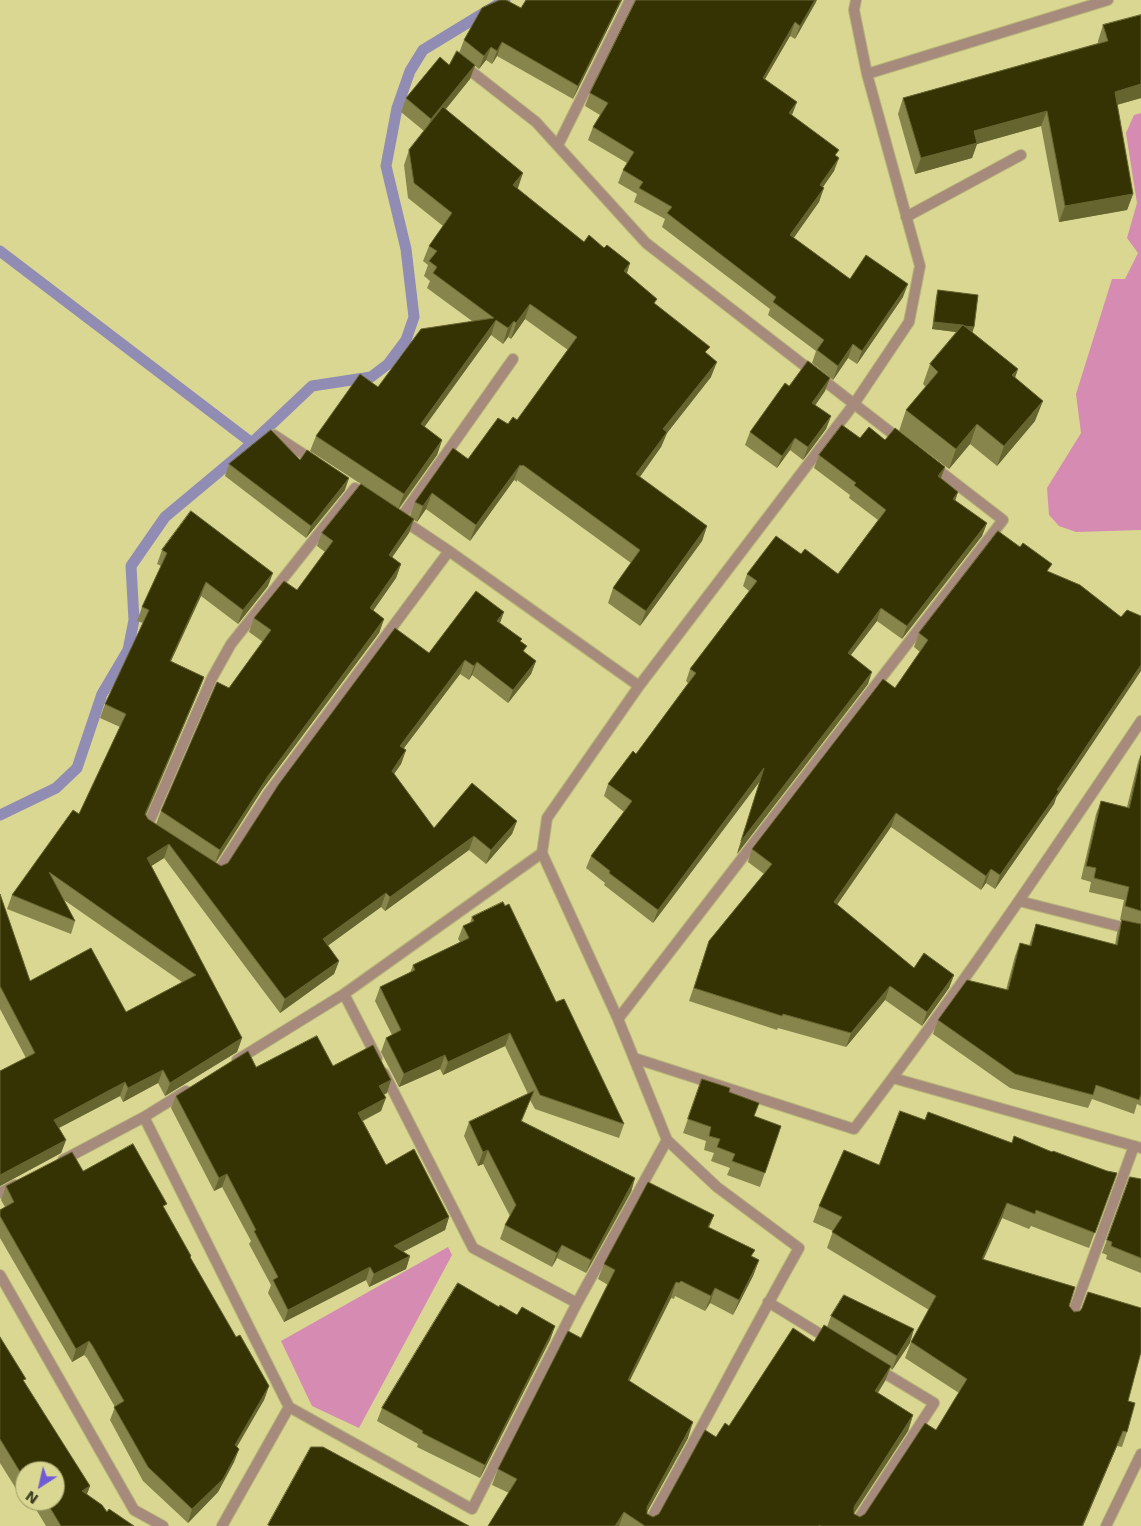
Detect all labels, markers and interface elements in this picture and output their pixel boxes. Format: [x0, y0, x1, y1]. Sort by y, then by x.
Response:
north arrow [15, 1461, 65, 1511]
text: N [23, 1488, 41, 1507]

